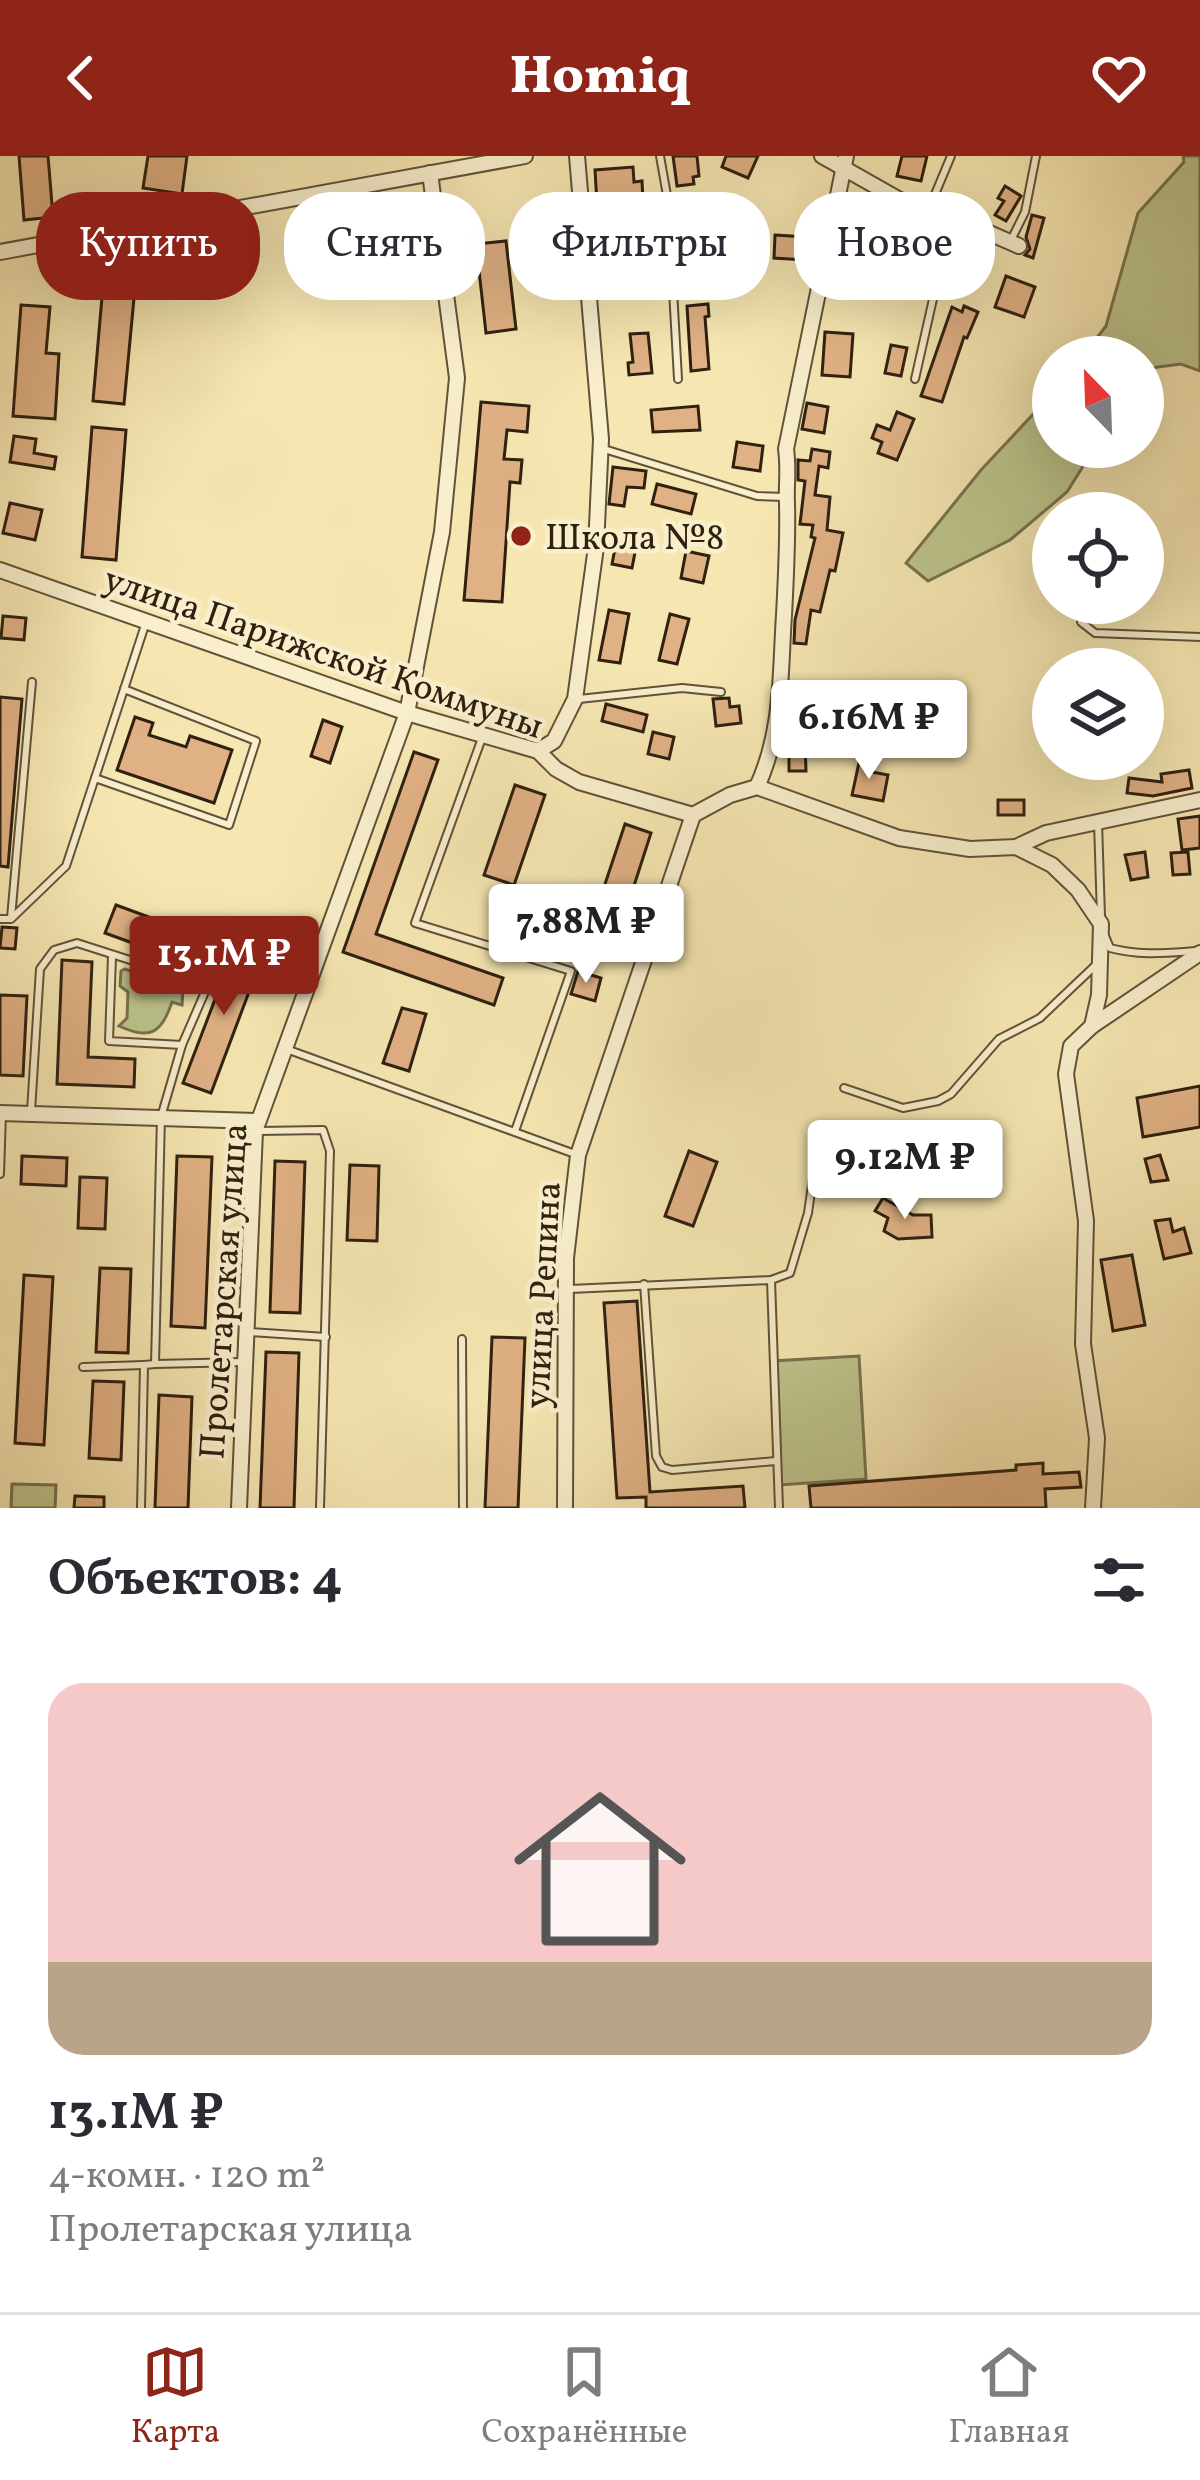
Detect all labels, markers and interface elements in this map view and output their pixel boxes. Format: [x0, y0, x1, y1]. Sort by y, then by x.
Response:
text: Homiq [510, 41, 690, 116]
icon: back [48, 45, 114, 111]
icon: heart [1086, 45, 1152, 111]
chip: Купить [36, 192, 260, 300]
chip: Снять [284, 192, 485, 300]
chip: Фильтры [509, 192, 770, 300]
chip: Новое [794, 192, 995, 300]
north arrow [1032, 336, 1164, 468]
map controls [1032, 336, 1164, 780]
button: locate [1032, 492, 1164, 624]
place label: Школа №8 [545, 515, 724, 565]
marker: Школа №8 [508, 523, 534, 549]
street label: улица Парижской Коммуны [96, 556, 549, 754]
button: layers [1032, 648, 1164, 780]
pin: 6.16M ₽ [758, 680, 980, 782]
text: 6.16M ₽ [798, 692, 940, 746]
pin: 7.88M ₽ [475, 884, 697, 986]
text: 7.88M ₽ [516, 896, 656, 950]
pin: 13.1M ₽ [113, 916, 335, 1018]
text: 13.1M ₽ [157, 928, 291, 982]
pin: 9.12M ₽ [794, 1120, 1016, 1222]
street label: Пролетарская улица [189, 1122, 263, 1461]
text: 9.12M ₽ [835, 1132, 975, 1186]
street label: улица Репина [514, 1180, 576, 1410]
text: Объектов: 4 [48, 1545, 343, 1616]
icon: filters [1086, 1547, 1152, 1613]
icon: home [492, 1761, 708, 1977]
text: 13.1M ₽ [48, 2079, 224, 2150]
text: 4-комн. · 120 m² [48, 2150, 325, 2204]
text: Пролетарская улица [48, 2204, 413, 2258]
tab: Карта [131, 2339, 220, 2457]
tab: Сохранённые [481, 2339, 687, 2457]
tab: Главная [949, 2339, 1069, 2457]

